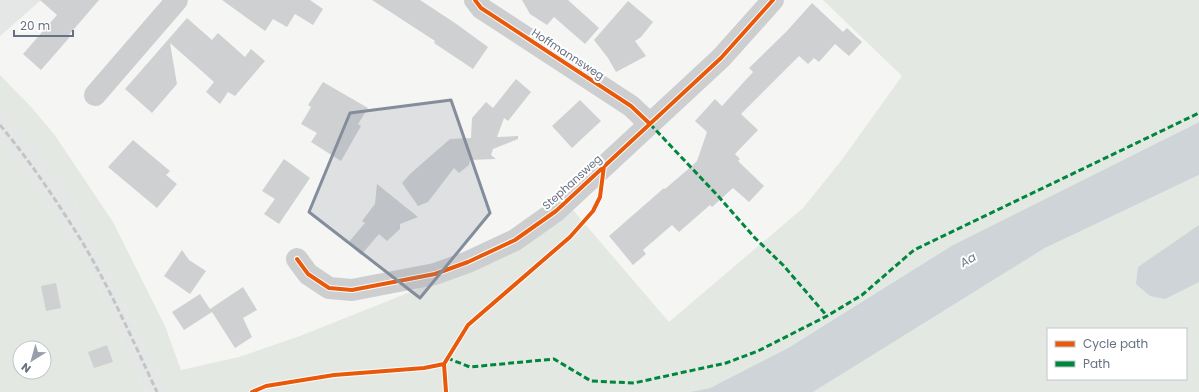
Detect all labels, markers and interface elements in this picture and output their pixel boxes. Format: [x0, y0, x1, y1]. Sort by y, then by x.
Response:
scale bar [14, 12, 73, 38]
text: 20 m [20, 17, 50, 34]
street label: Hoffmannsweg [529, 24, 607, 84]
street label: Stephansweg [539, 151, 605, 213]
water label: Aa [956, 248, 979, 271]
legend [1047, 328, 1187, 380]
text: Cycle path [1083, 335, 1148, 352]
north arrow [12, 340, 52, 380]
text: Path [1083, 355, 1110, 372]
text: N [18, 359, 34, 377]

